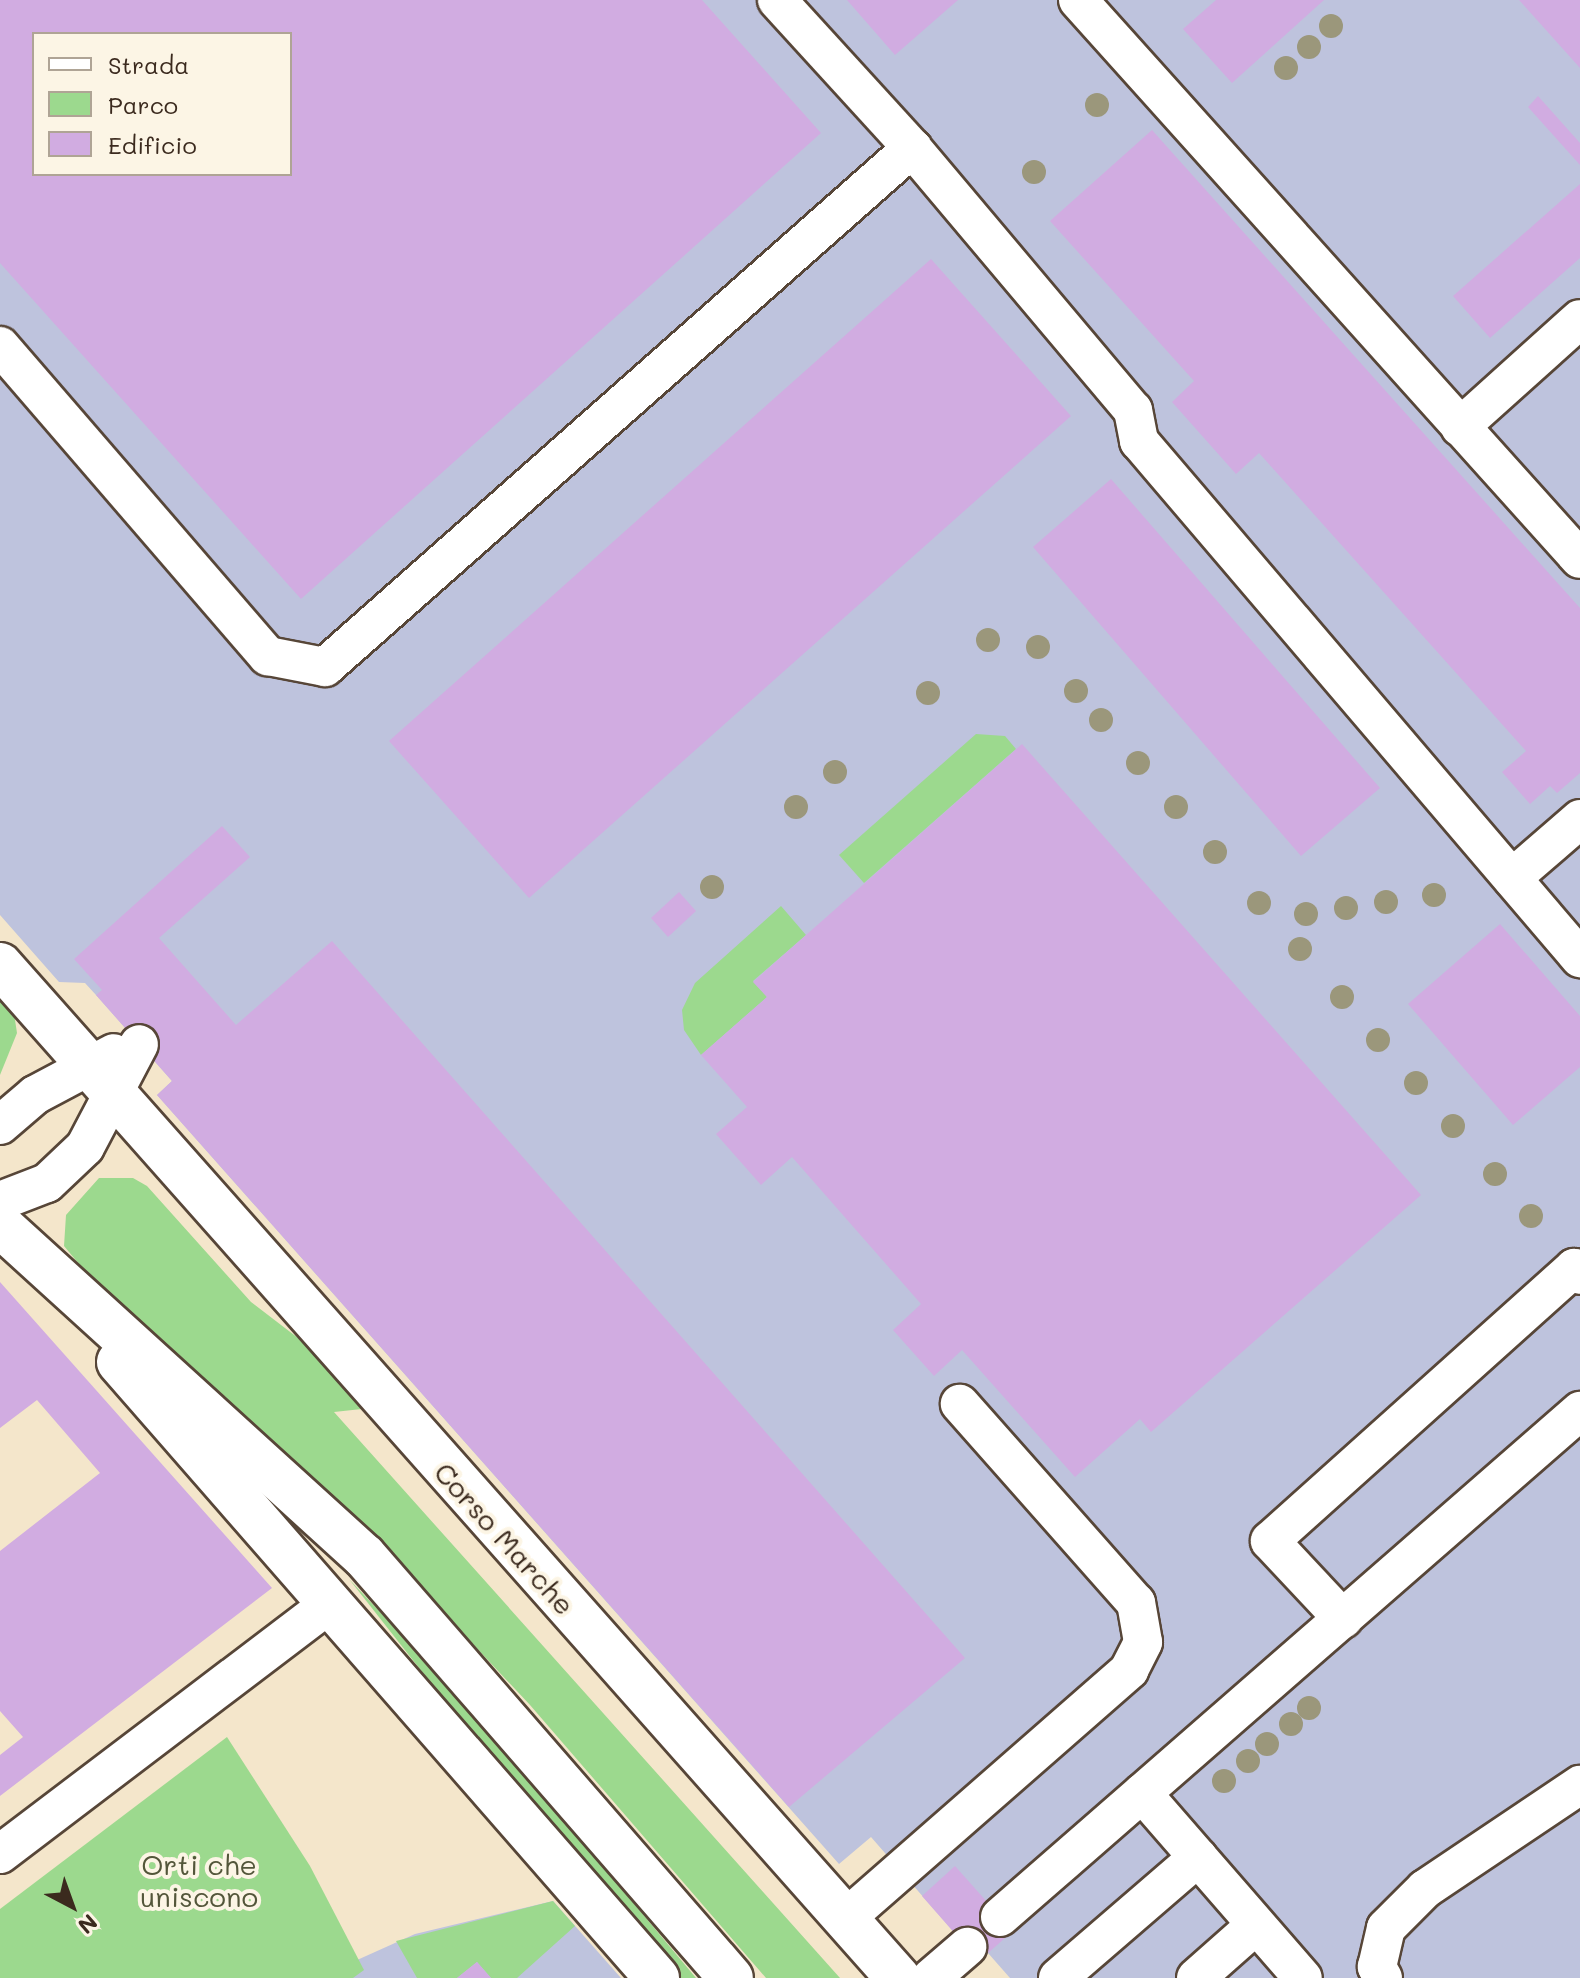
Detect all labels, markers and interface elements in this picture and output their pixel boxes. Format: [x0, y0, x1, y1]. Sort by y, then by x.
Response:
legend [32, 32, 292, 176]
text: Strada [108, 49, 189, 80]
text: Parco [108, 89, 178, 120]
text: Edificio [108, 129, 197, 160]
street label: Corso Marche [428, 1455, 582, 1621]
park label: Orti che uniscono [140, 1847, 258, 1913]
north arrow [32, 1866, 112, 1946]
text: N [72, 1908, 104, 1941]

